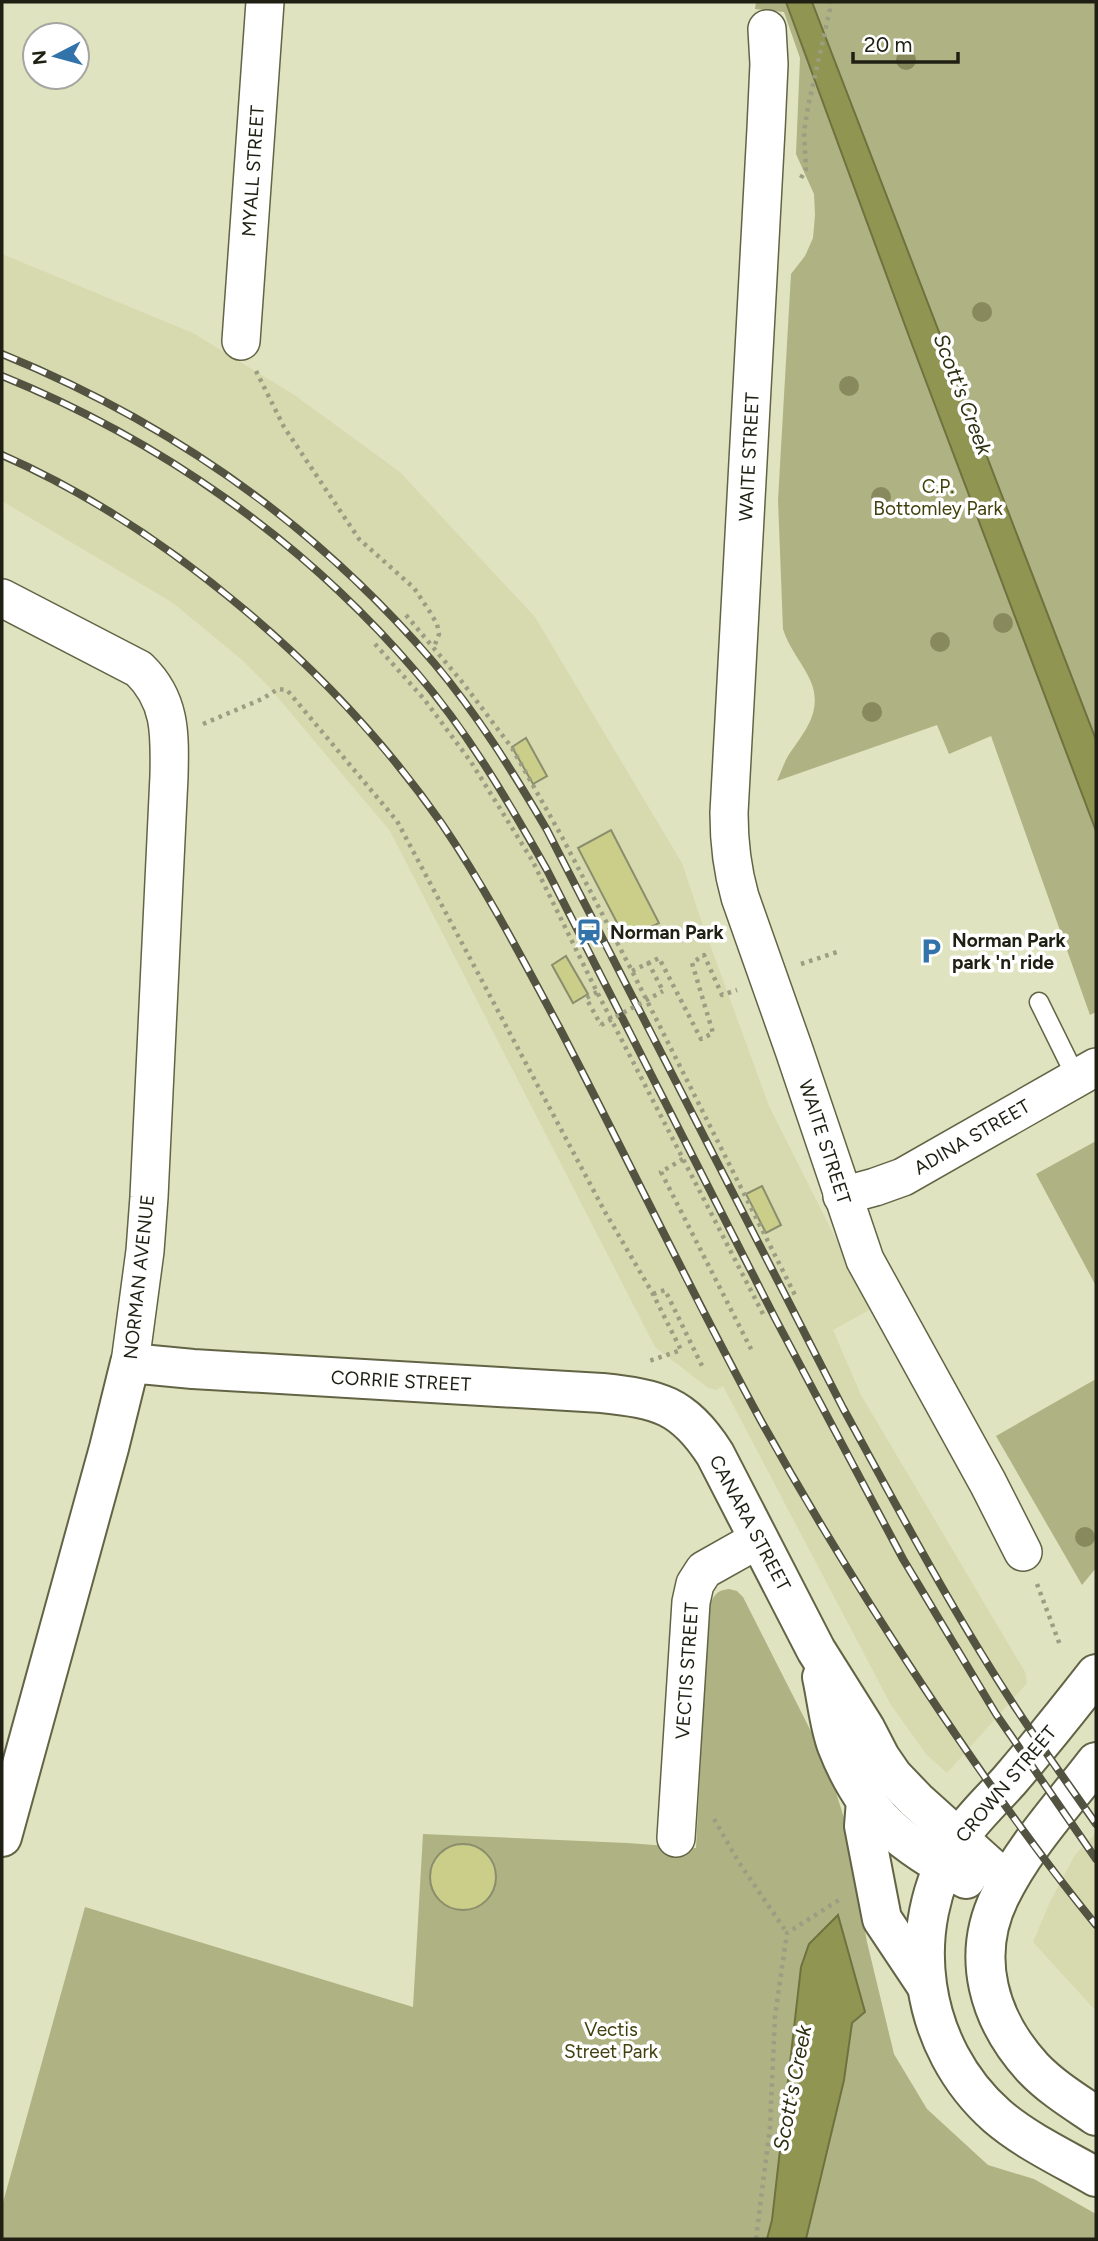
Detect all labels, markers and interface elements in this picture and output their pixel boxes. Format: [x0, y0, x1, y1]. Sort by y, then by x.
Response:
north arrow [21, 21, 91, 91]
scale bar [853, 21, 958, 65]
text: 20 m [864, 32, 912, 57]
text: N [27, 49, 52, 66]
street label: MYALL STREET [237, 104, 269, 238]
water label: Scott's Creek [928, 330, 998, 459]
street label: WAITE STREET [734, 391, 764, 522]
park label: C.P. Bottomley Park [873, 475, 1003, 520]
station icon: Norman Park [574, 917, 604, 947]
place label: Norman Park [610, 921, 725, 944]
place label: Norman Park park 'n' ride [952, 929, 1067, 974]
parking icon: Norman Park park 'n' ride [916, 936, 946, 966]
street label: WAITE STREET [794, 1077, 856, 1207]
street label: ADINA STREET [910, 1094, 1035, 1180]
street label: NORMAN AVENUE [119, 1193, 159, 1361]
street label: CORRIE STREET [330, 1366, 472, 1396]
street label: CANARA STREET [704, 1451, 796, 1595]
street label: VECTIS STREET [671, 1601, 703, 1740]
street label: CROWN STREET [951, 1721, 1062, 1847]
park label: Vectis Street Park [564, 2018, 659, 2063]
water label: Scott's Creek [768, 2022, 817, 2153]

